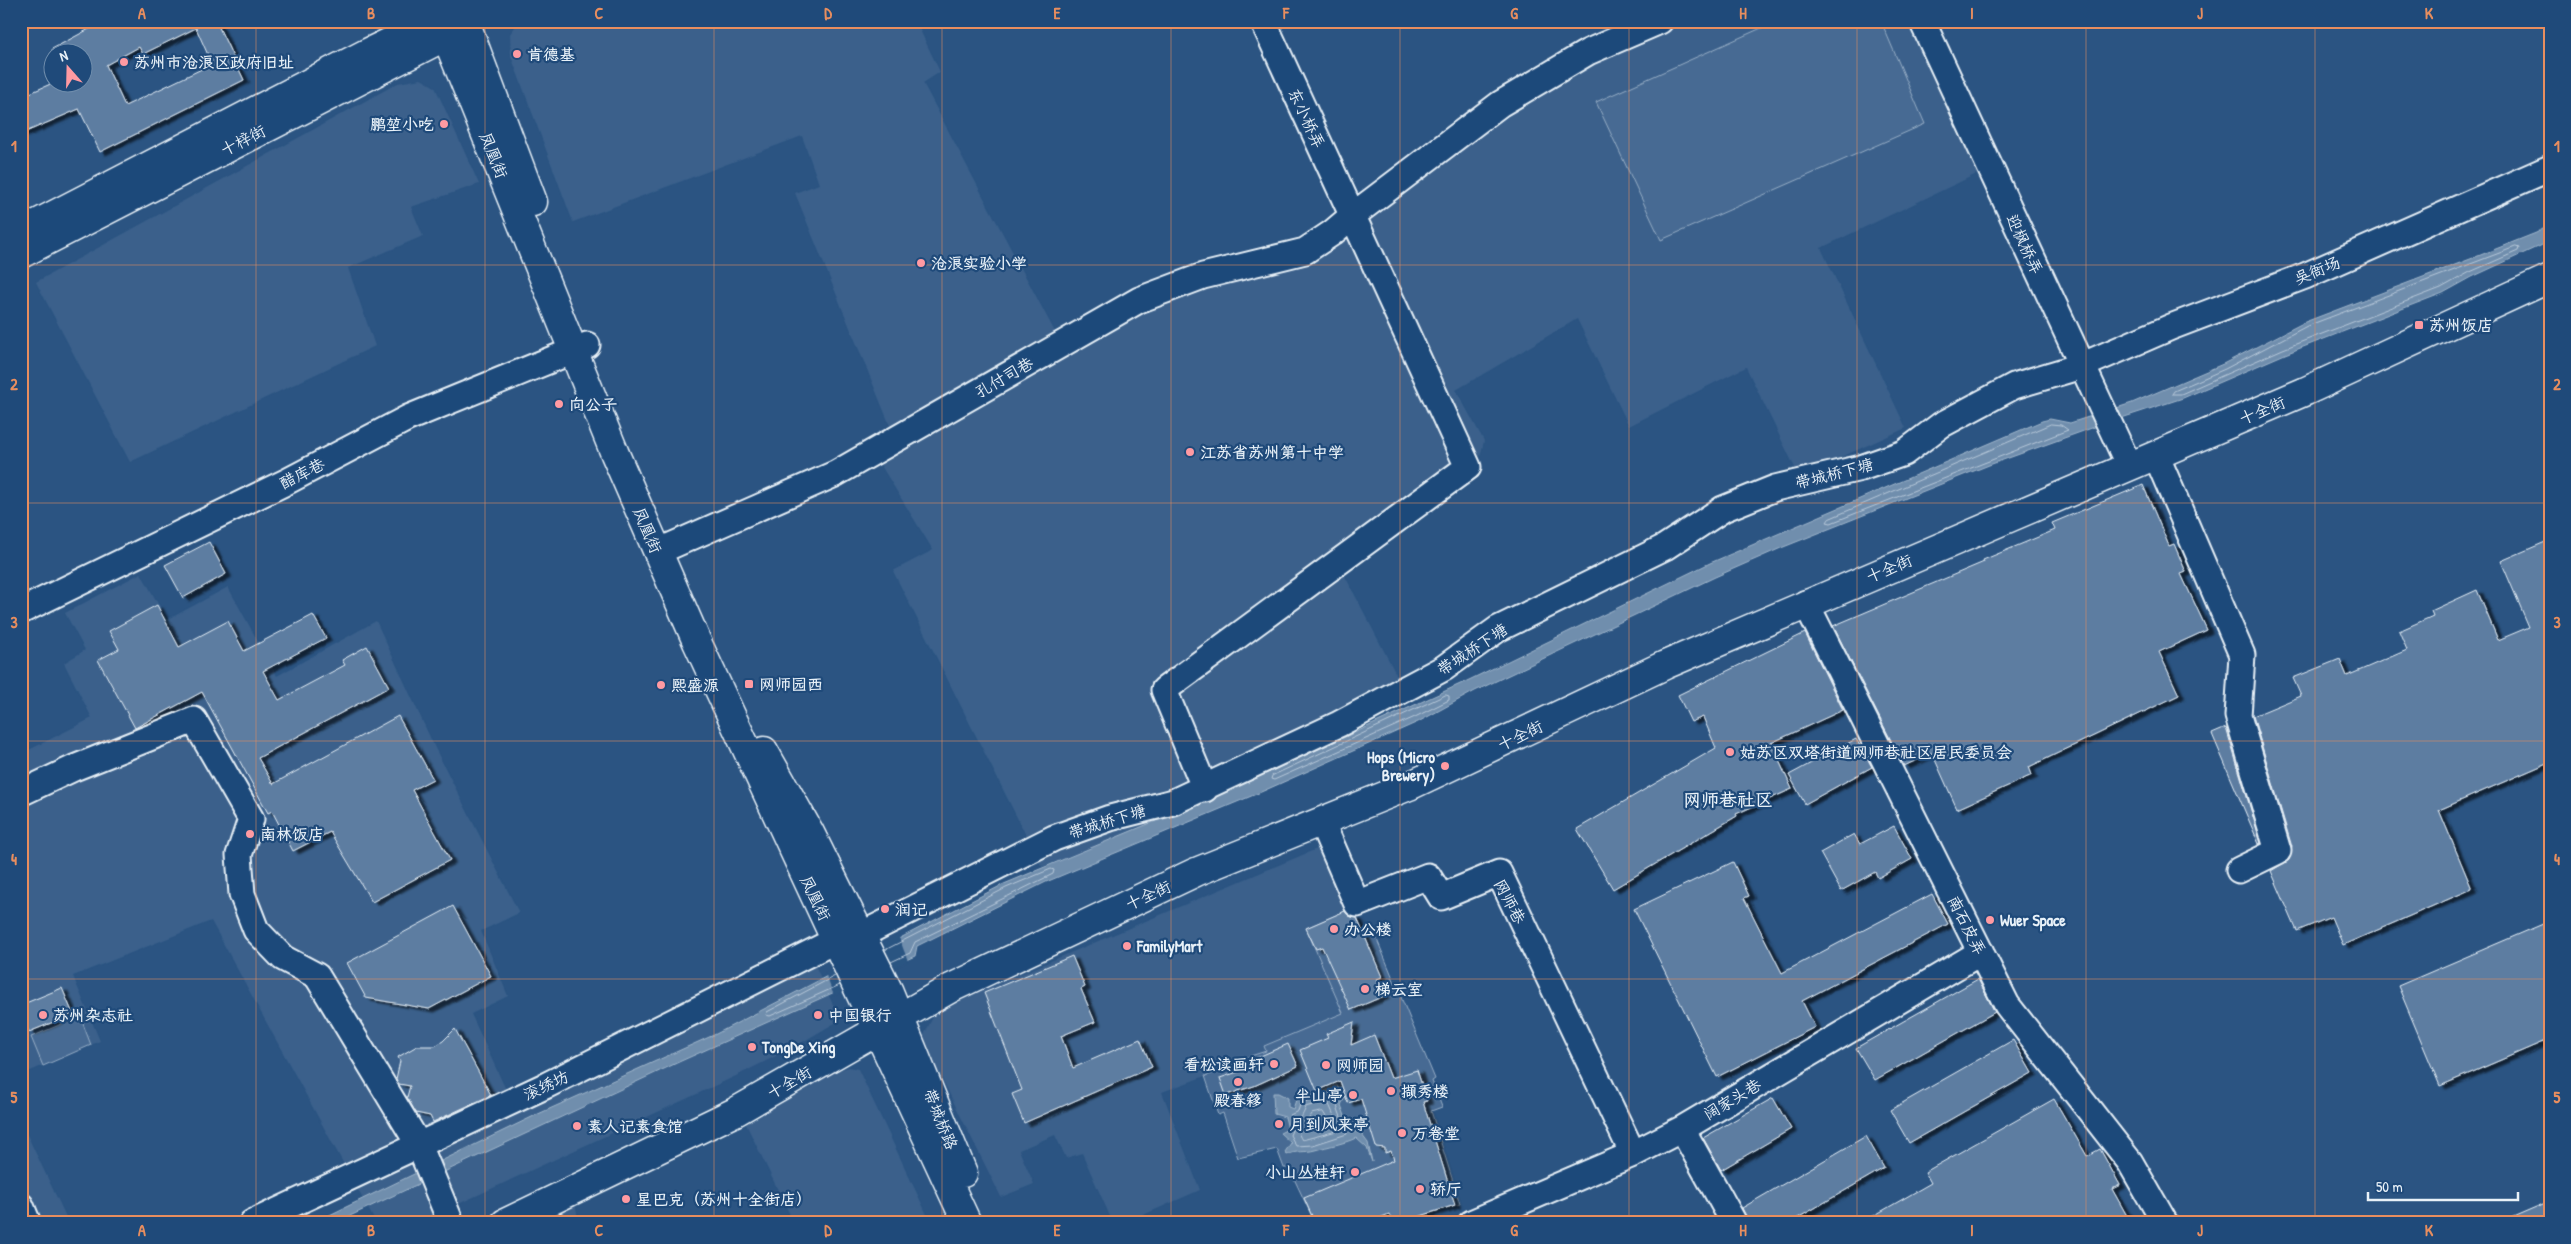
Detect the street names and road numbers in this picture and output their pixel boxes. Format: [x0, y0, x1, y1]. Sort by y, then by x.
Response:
street label: 东小桥弄 [1284, 84, 1330, 152]
street label: 十梓街 [217, 119, 269, 161]
street label: 凤凰街 [475, 129, 513, 181]
street label: 迎枫桥弄 [2002, 210, 2048, 278]
street label: 吴衙场 [2291, 251, 2343, 289]
street label: 孔付司巷 [971, 351, 1037, 403]
street label: 十全街 [2236, 390, 2288, 430]
street label: 醋库巷 [276, 452, 328, 494]
street label: 带城桥下塘 [1793, 453, 1875, 493]
street label: 凤凰街 [628, 504, 668, 556]
street label: 十全街 [1863, 548, 1915, 588]
street label: 带城桥下塘 [1432, 618, 1512, 680]
street label: 十全街 [1494, 715, 1546, 755]
street label: 带城桥下塘 [1066, 799, 1148, 843]
street label: 凤凰街 [796, 872, 836, 924]
street label: 十全街 [1122, 875, 1174, 915]
street label: 网师巷 [1489, 875, 1531, 927]
street label: 南石皮弄 [1943, 891, 1991, 959]
street label: 十全街 [763, 1060, 815, 1104]
street label: 滚绣坊 [520, 1065, 572, 1105]
street label: 阔家头巷 [1699, 1073, 1765, 1125]
street label: 带城桥路 [919, 1085, 963, 1153]

